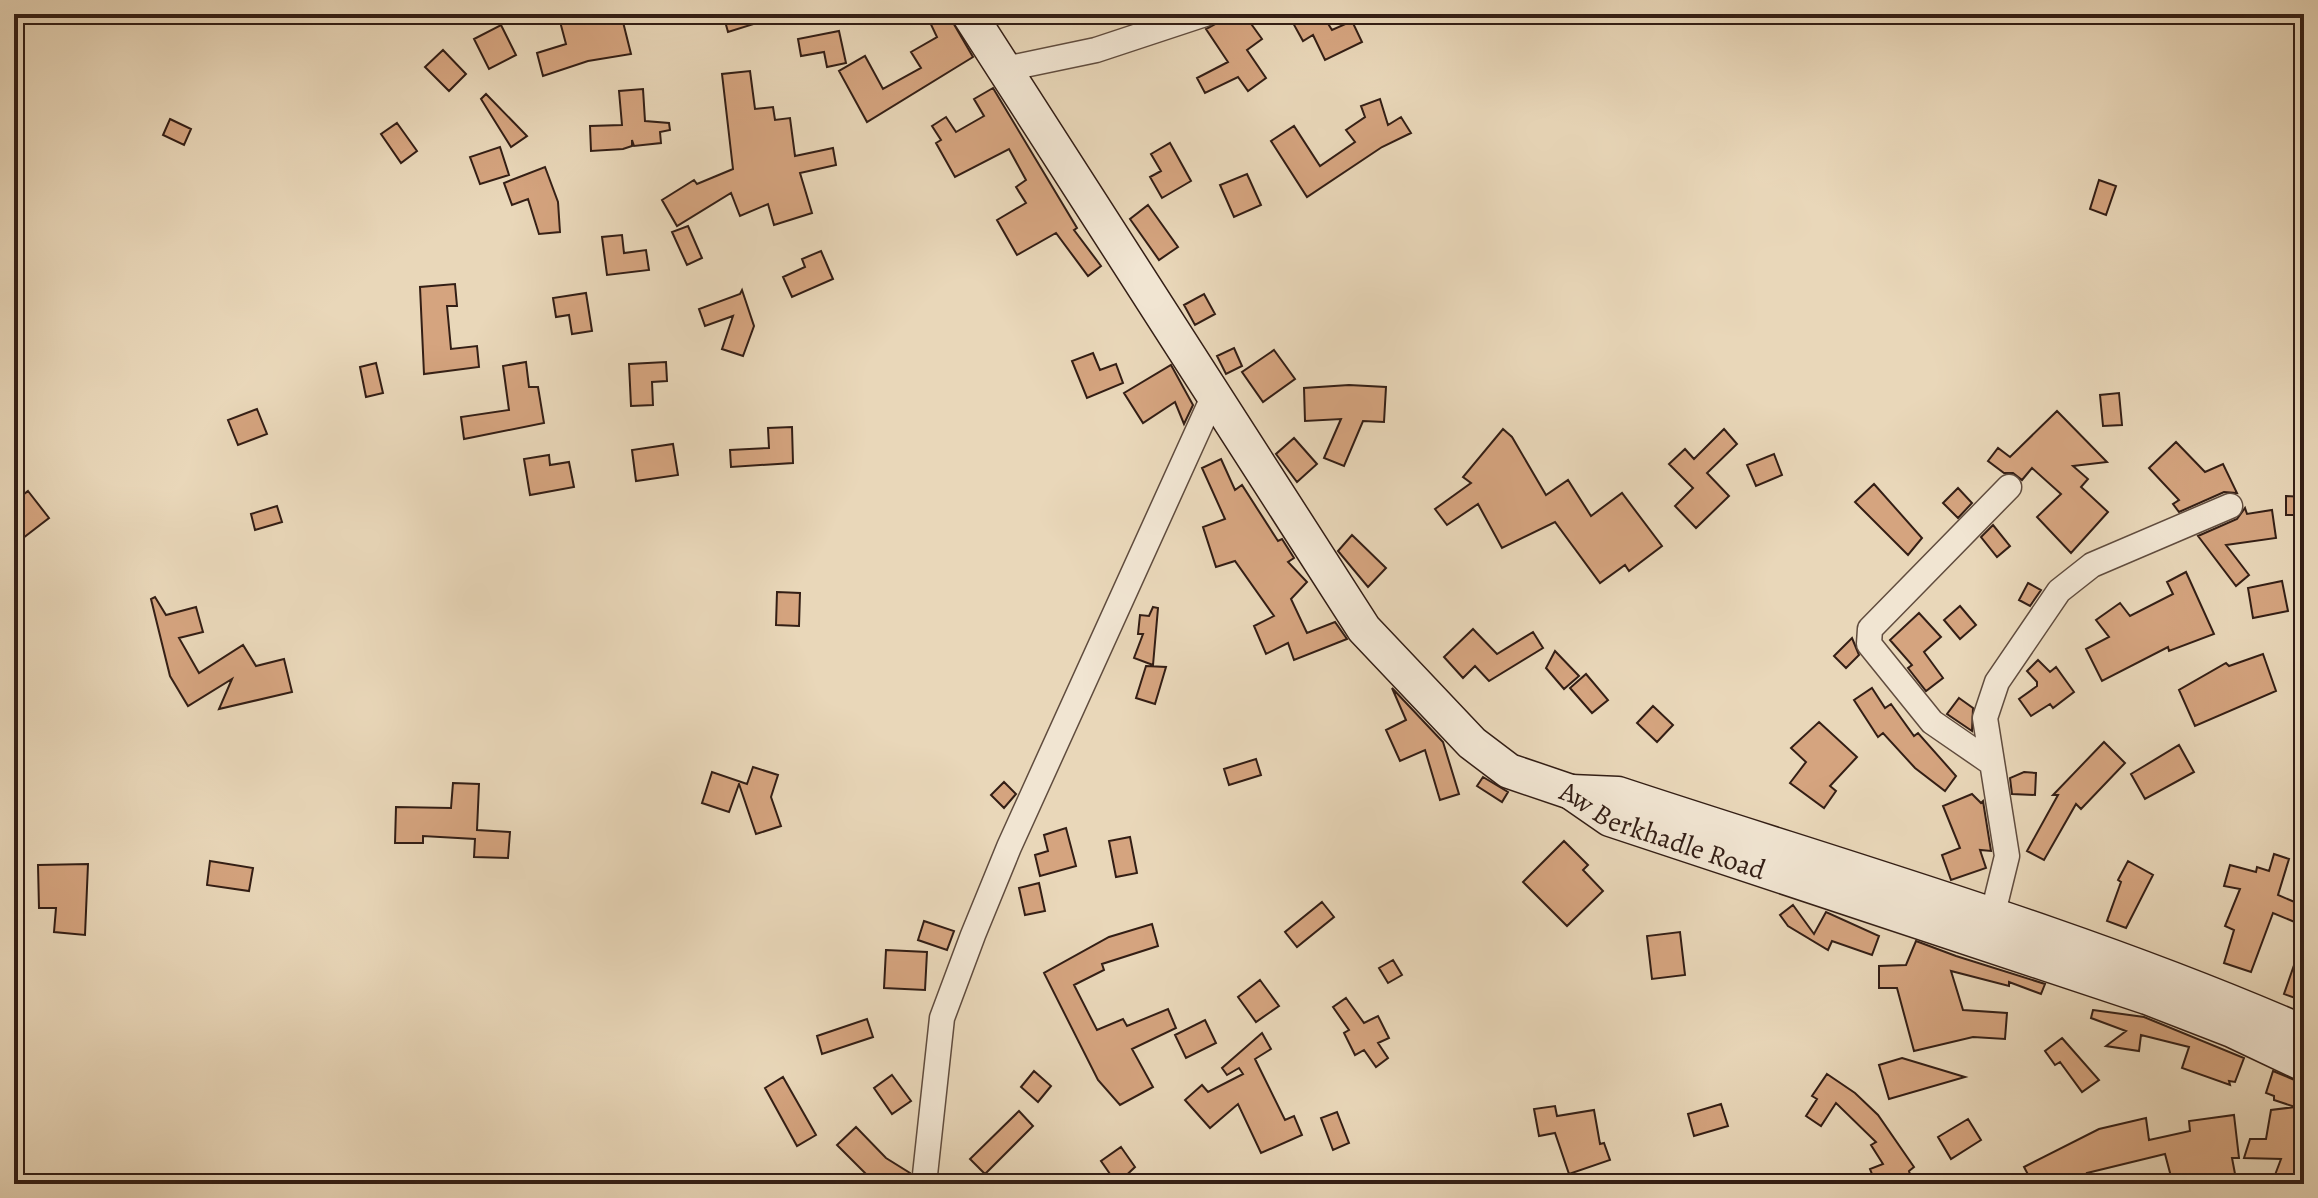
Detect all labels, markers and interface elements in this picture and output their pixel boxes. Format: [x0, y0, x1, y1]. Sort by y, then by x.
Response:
street label: Aw Berkhadle Road [1554, 771, 1772, 890]

